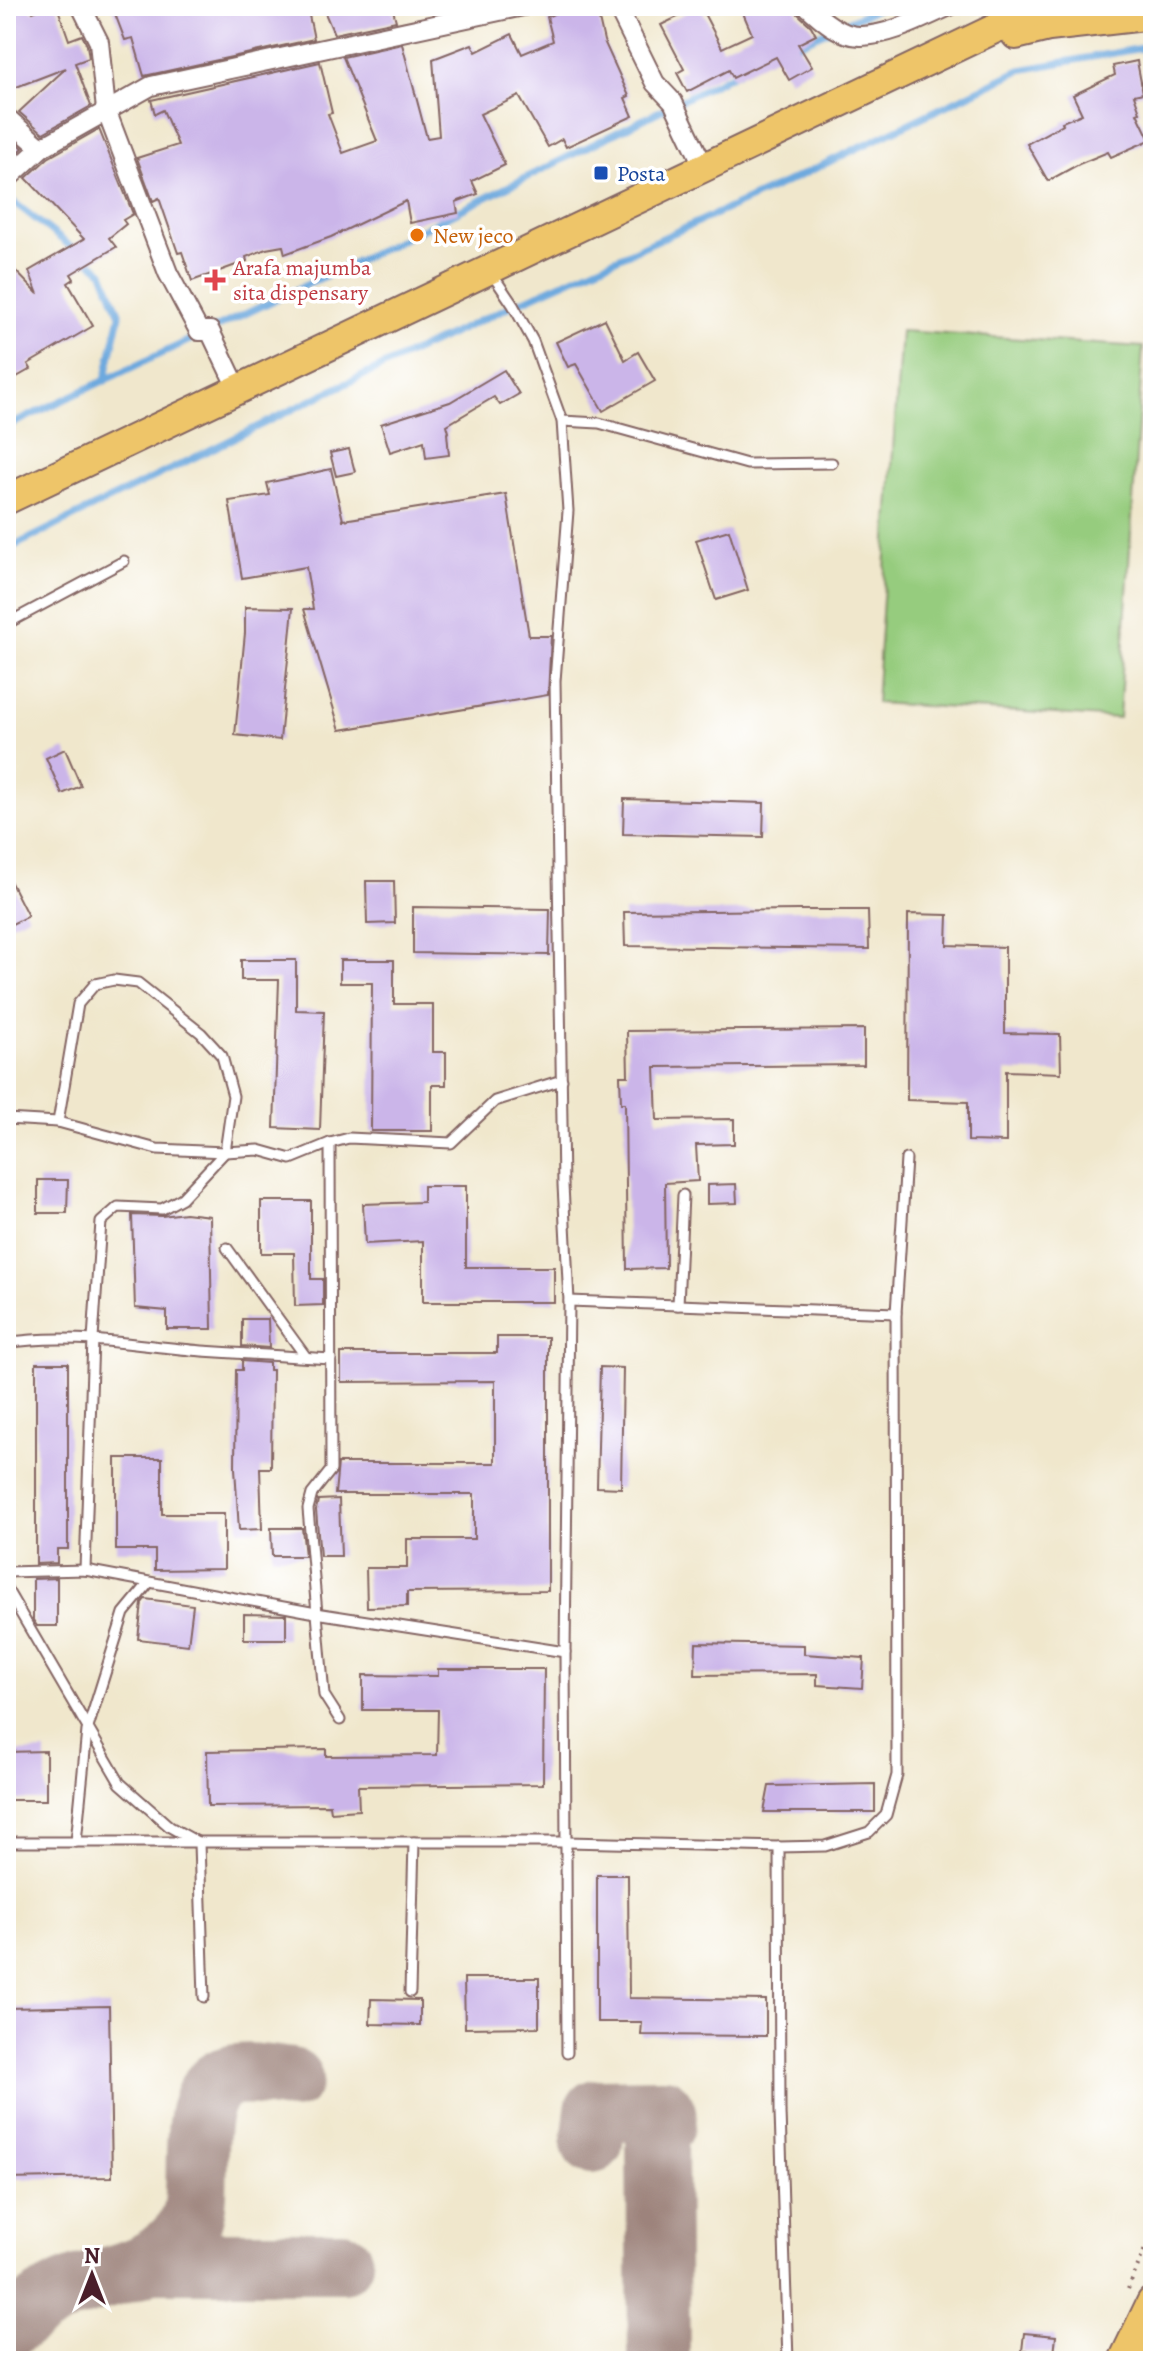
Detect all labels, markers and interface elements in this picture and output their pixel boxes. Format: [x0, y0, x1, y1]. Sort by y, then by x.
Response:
place label: Posta [617, 159, 666, 189]
marker: Posta [592, 164, 610, 182]
place label: New jeco [433, 221, 513, 251]
marker: New jeco [408, 226, 426, 244]
place label: Arafa majumba sita dispensary [232, 253, 372, 308]
marker: Arafa majumba sita dispensary [204, 269, 226, 291]
north arrow [52, 2235, 132, 2315]
text: N [84, 2241, 100, 2271]

